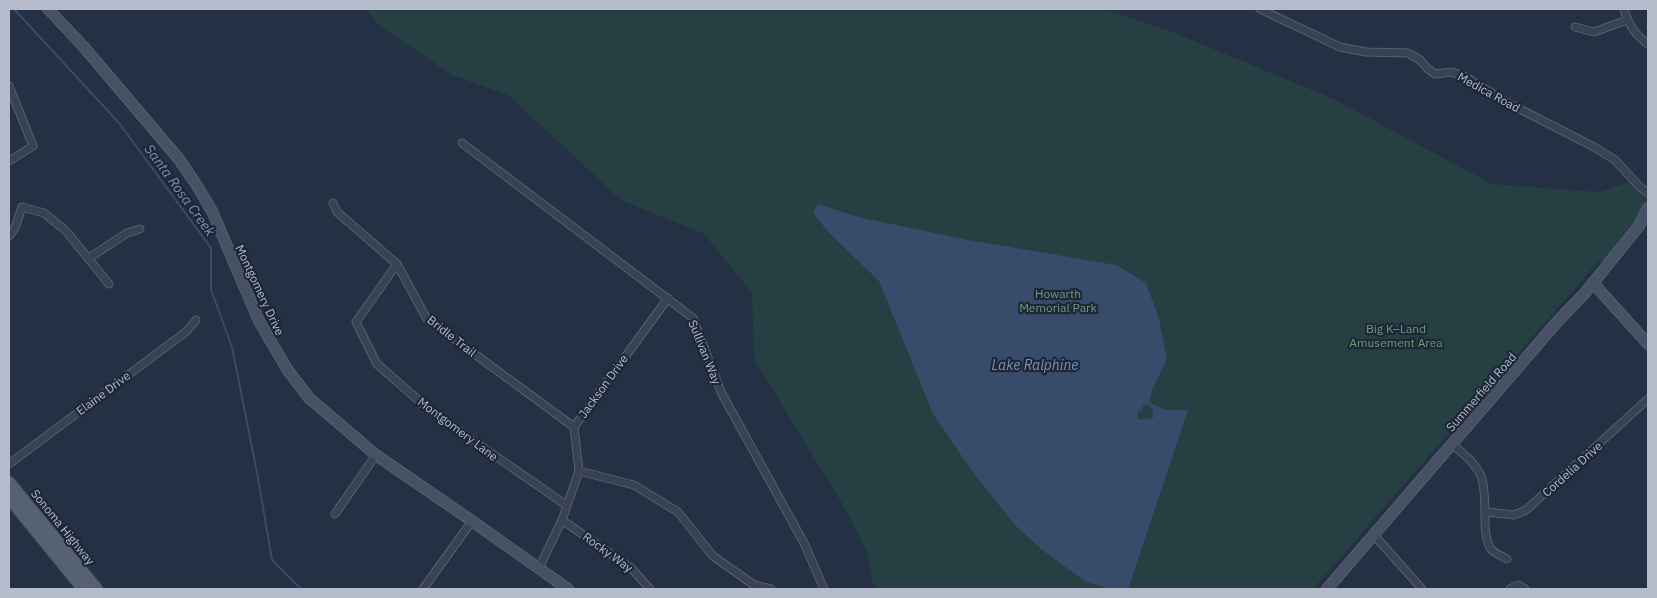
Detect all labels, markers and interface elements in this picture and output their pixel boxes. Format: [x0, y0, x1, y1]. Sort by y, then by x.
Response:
street label: Medica Road [1455, 69, 1523, 115]
water label: Santa Rosa Creek [141, 141, 220, 240]
street label: Montgomery Drive [232, 242, 288, 338]
park label: Howarth Memorial Park [1019, 286, 1098, 315]
street label: Bridle Trail [424, 312, 480, 360]
street label: Sullivan Way [685, 318, 725, 386]
park label: Big K–Land Amusement Area [1349, 321, 1443, 350]
street label: Summerfield Road [1443, 349, 1519, 435]
street label: Jackson Drive [575, 351, 631, 421]
water label: Lake Ralphine [991, 356, 1079, 374]
street label: Elaine Drive [73, 368, 133, 418]
street label: Montgomery Lane [415, 394, 501, 464]
street label: Cordelia Drive [1539, 438, 1605, 500]
street label: Sonoma Highway [28, 486, 98, 568]
street label: Rocky Way [580, 529, 636, 575]

